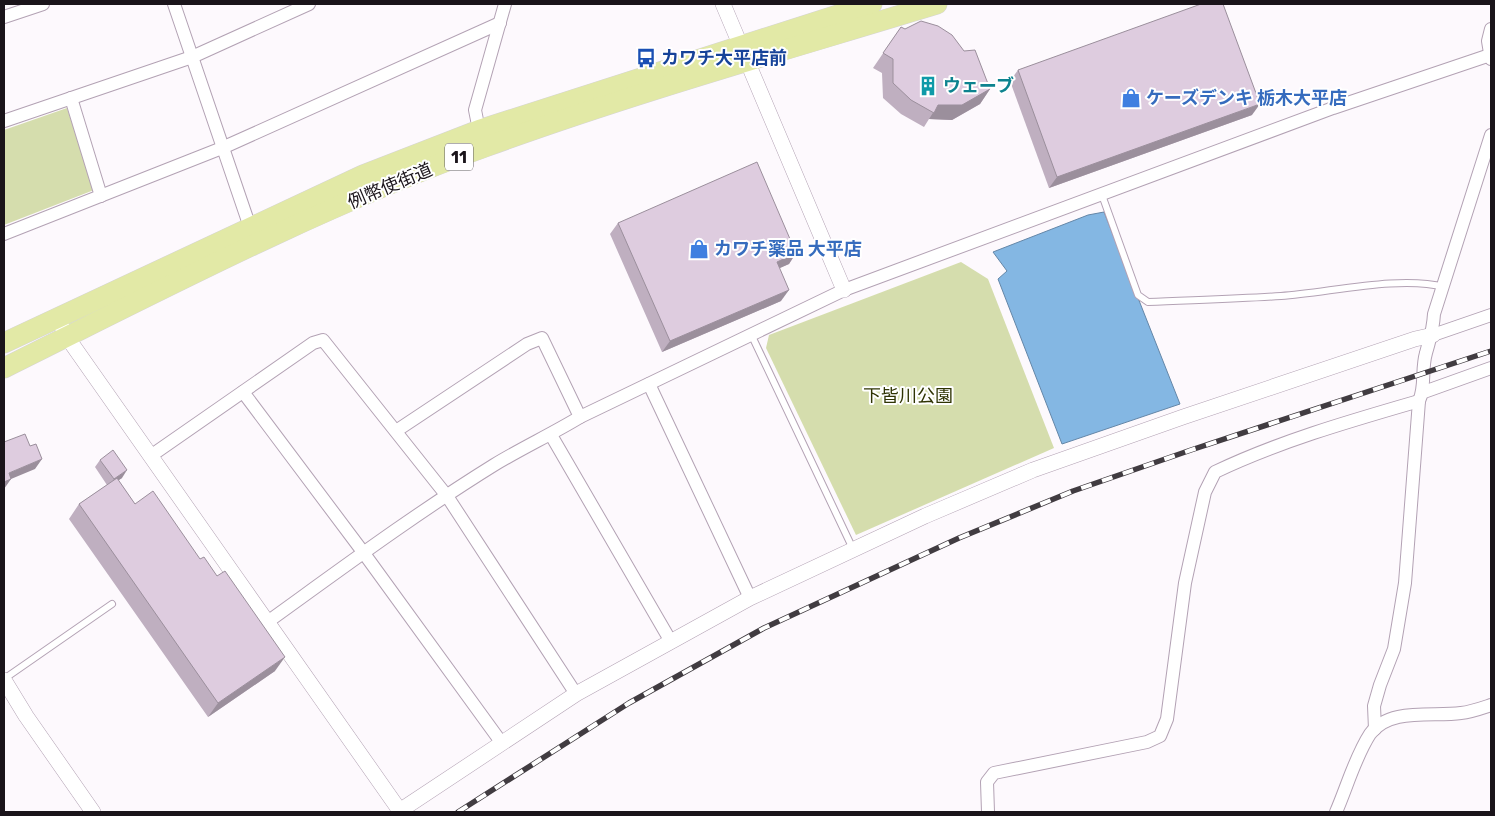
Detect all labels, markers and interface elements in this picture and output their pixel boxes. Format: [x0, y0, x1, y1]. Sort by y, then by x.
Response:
bus stop icon: カワチ大平店前 [635, 47, 657, 69]
place label: カワチ大平店前 [661, 47, 787, 69]
building icon: ウェーブ [917, 75, 939, 97]
place label: ウェーブ [943, 75, 1014, 97]
shop icon: ケーズデンキ 栃木大平店 [1120, 87, 1142, 109]
place label: ケーズデンキ 栃木大平店 [1146, 87, 1347, 109]
road number: 11 [445, 144, 473, 170]
street label: 例幣使街道 [344, 158, 436, 214]
shop icon: カワチ薬品 大平店 [688, 238, 710, 260]
place label: カワチ薬品 大平店 [714, 238, 862, 260]
park label: 下皆川公園 [863, 385, 953, 407]

